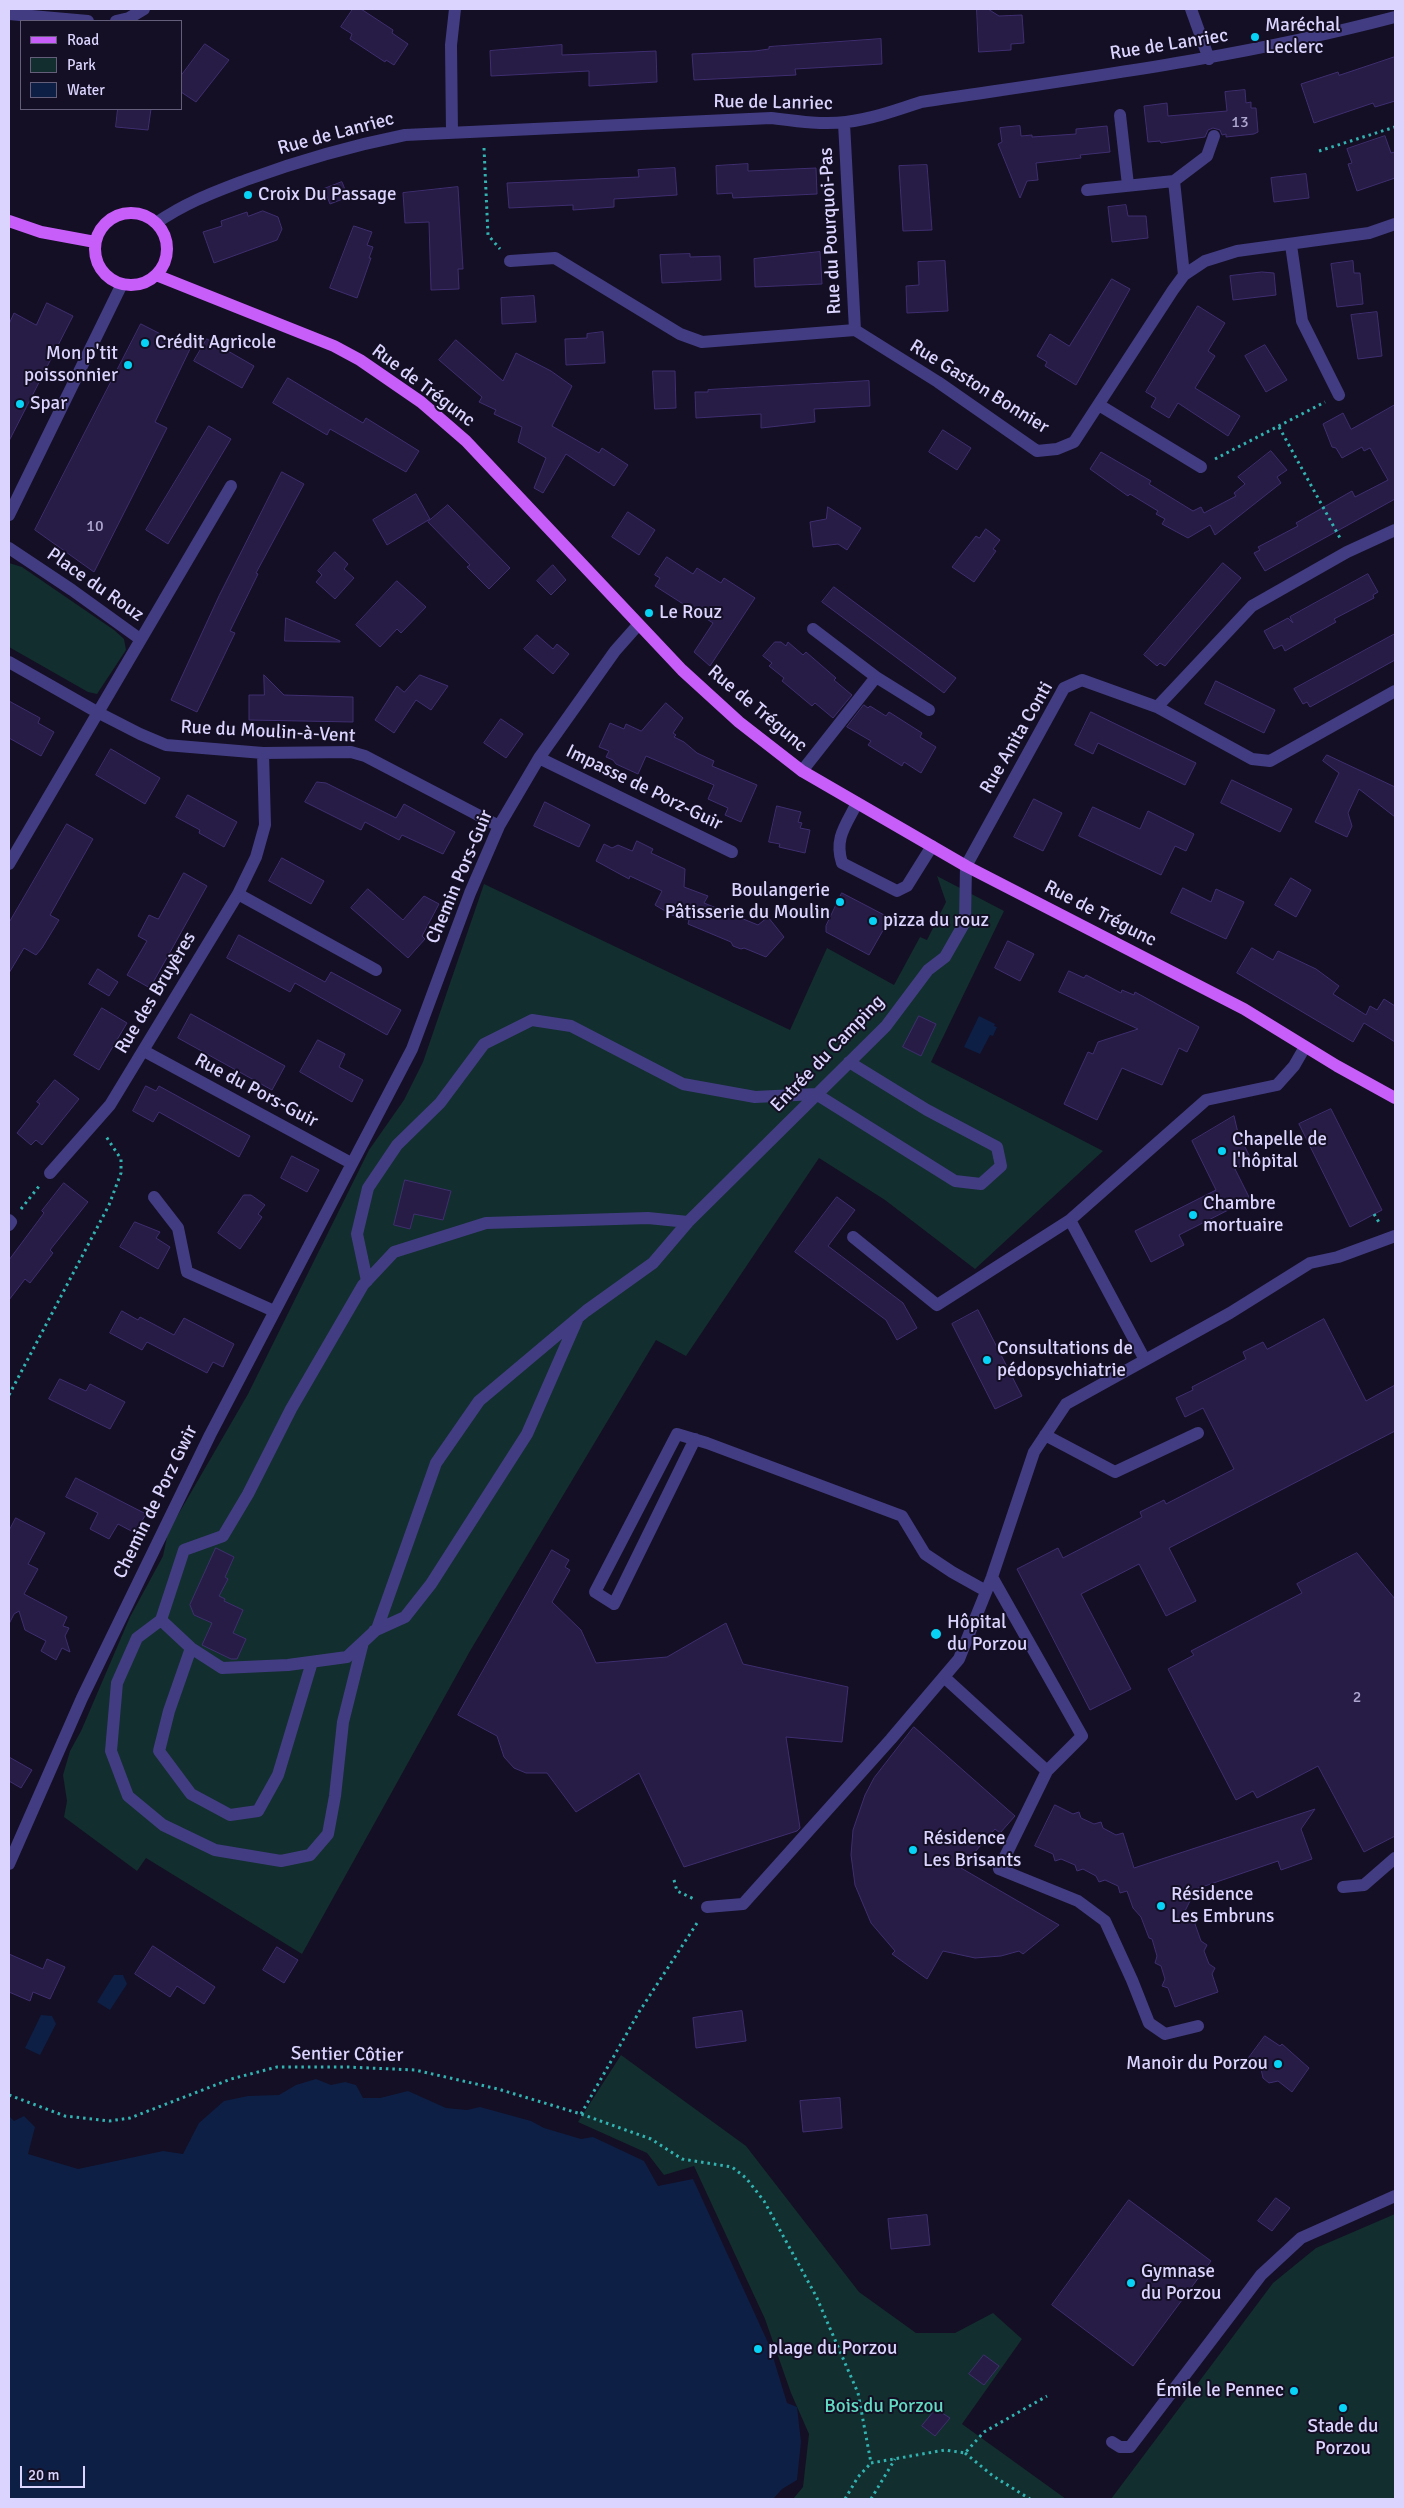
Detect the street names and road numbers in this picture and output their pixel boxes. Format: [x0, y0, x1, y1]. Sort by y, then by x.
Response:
street label: Rue de Lanriec [1108, 24, 1230, 66]
street label: Rue de Lanriec [713, 91, 833, 115]
street label: Rue de Lanriec [275, 108, 397, 160]
street label: Rue du Pourquoi-Pas [815, 147, 847, 315]
street label: Rue Gaston Bonnier [905, 335, 1053, 439]
street label: Rue de Trégunc [367, 340, 479, 432]
street label: Place du Rouz [42, 543, 148, 627]
street label: Rue de Trégunc [703, 661, 811, 757]
street label: Rue Anita Conti [976, 678, 1058, 798]
street label: Rue du Moulin-à-Vent [180, 716, 356, 748]
street label: Impasse de Porz-Guir [562, 740, 726, 836]
street label: Chemin Pors-Guir [422, 807, 498, 947]
street label: Rue de Trégunc [1040, 876, 1160, 952]
street label: Rue des Bruyères [111, 928, 201, 1058]
street label: Entrée du Camping [766, 991, 890, 1117]
street label: Rue du Pors-Guir [190, 1049, 322, 1133]
street label: Chemin de Porz Gwir [109, 1421, 203, 1583]
street label: Sentier Côtier [291, 2043, 403, 2067]

